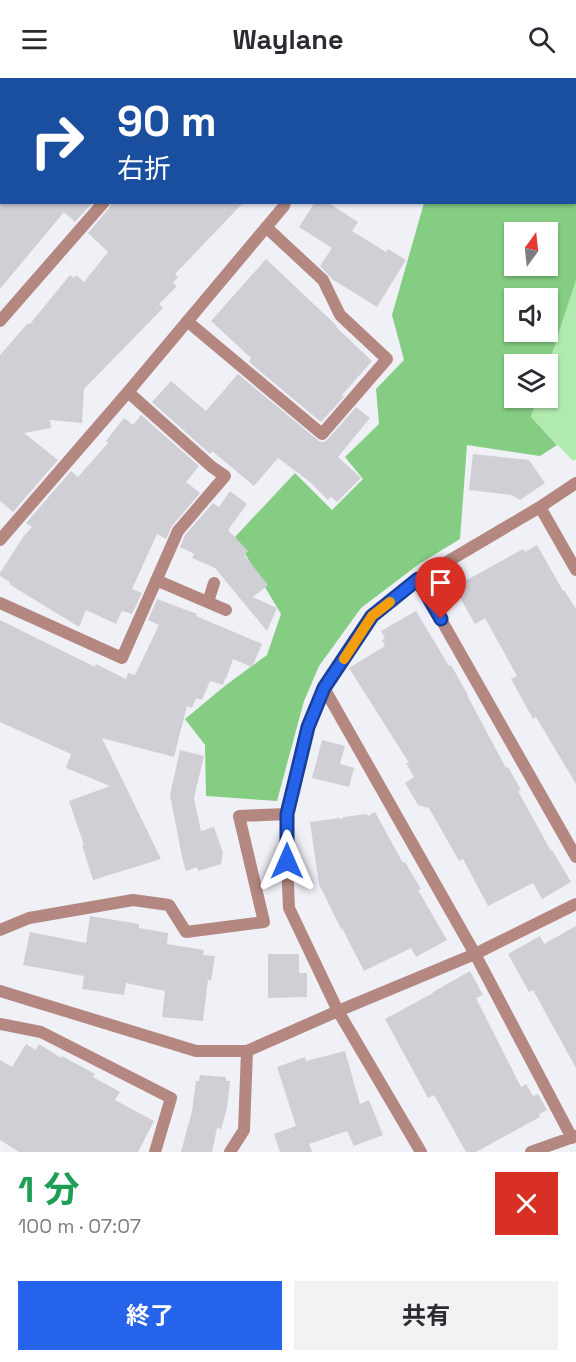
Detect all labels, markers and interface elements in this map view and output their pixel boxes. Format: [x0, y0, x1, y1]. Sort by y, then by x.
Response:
text: Waylane [233, 22, 343, 57]
icon: menu [18, 23, 51, 56]
icon: search [525, 23, 558, 56]
text: 90 m [117, 95, 217, 148]
icon: right [18, 102, 96, 180]
text: 右折 [117, 151, 171, 186]
north arrow [504, 222, 558, 276]
map controls [504, 222, 558, 408]
button: sound [504, 288, 558, 342]
button: layers [504, 354, 558, 408]
pin [415, 557, 466, 619]
icon: arrive [424, 566, 457, 599]
position arrow [255, 829, 319, 893]
text: 1 分 [18, 1167, 79, 1213]
button: close [495, 1172, 558, 1235]
text: 100 m · 07:07 [18, 1213, 141, 1239]
button: 終了 [18, 1281, 282, 1350]
button: 共有 [294, 1281, 558, 1350]

